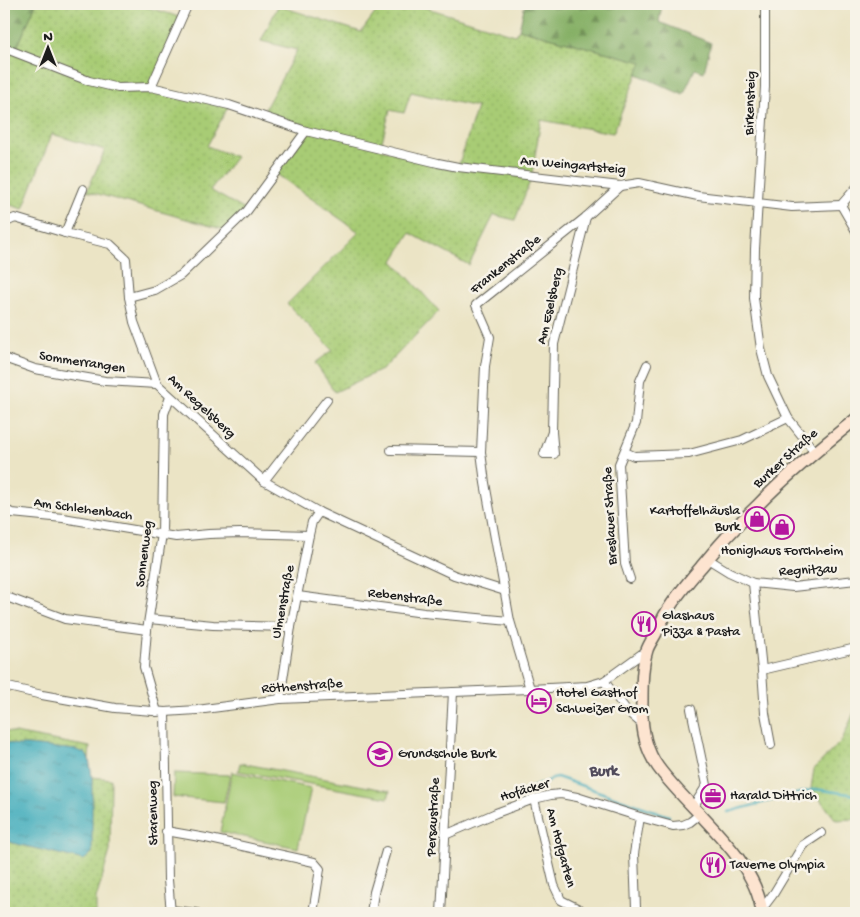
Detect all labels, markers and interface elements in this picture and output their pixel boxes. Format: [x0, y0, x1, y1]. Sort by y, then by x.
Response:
north arrow [22, 22, 72, 72]
text: N [43, 29, 53, 46]
street label: Birkensteig [741, 71, 761, 136]
street label: Am Weingartsteig [520, 153, 626, 179]
street label: Frankenstraße [466, 231, 545, 299]
street label: Am Eselsberg [534, 266, 568, 346]
street label: Sommerrangen [38, 348, 127, 378]
street label: Am Regelsberg [163, 371, 239, 443]
street label: Burker Straße [749, 425, 822, 493]
street label: Breslauer Straße [600, 466, 622, 566]
street label: Am Schlehenbach [33, 495, 134, 525]
place label: Kartoffelhäusla Burk [650, 503, 742, 536]
shop icon: Kartoffelhäusla Burk [744, 506, 770, 532]
shop icon: Honighaus Forchheim [769, 514, 795, 540]
street label: Sonnenweg [132, 520, 158, 588]
place label: Honighaus Forchheim [721, 543, 843, 560]
street label: Regnitzau [778, 561, 838, 581]
street label: Ulmenstraße [269, 563, 300, 640]
street label: Rebenstraße [367, 585, 444, 611]
place label: Glashaus Pizza & Pasta [661, 608, 741, 641]
restaurant icon: Glashaus Pizza & Pasta [631, 611, 657, 637]
street label: Röthenstraße [261, 676, 344, 698]
place label: Hotel Gasthof Schweizer Grom [556, 685, 649, 718]
hotel icon: Hotel Gasthof Schweizer Grom [526, 688, 552, 714]
school or university icon: Grundschule Burk [367, 741, 393, 767]
place label: Grundschule Burk [398, 746, 498, 763]
district label: Burk [589, 763, 620, 782]
street label: Hofäcker [498, 775, 553, 807]
street label: Persaustraße [423, 776, 445, 858]
street label: Starenweg [145, 780, 163, 846]
office icon: Harald Dittrich [700, 783, 726, 809]
place label: Harald Dittrich [730, 788, 817, 805]
street label: Am Hofgarten [541, 807, 579, 890]
restaurant icon: Taverne Olympia [700, 852, 726, 878]
place label: Taverne Olympia [729, 857, 826, 874]

